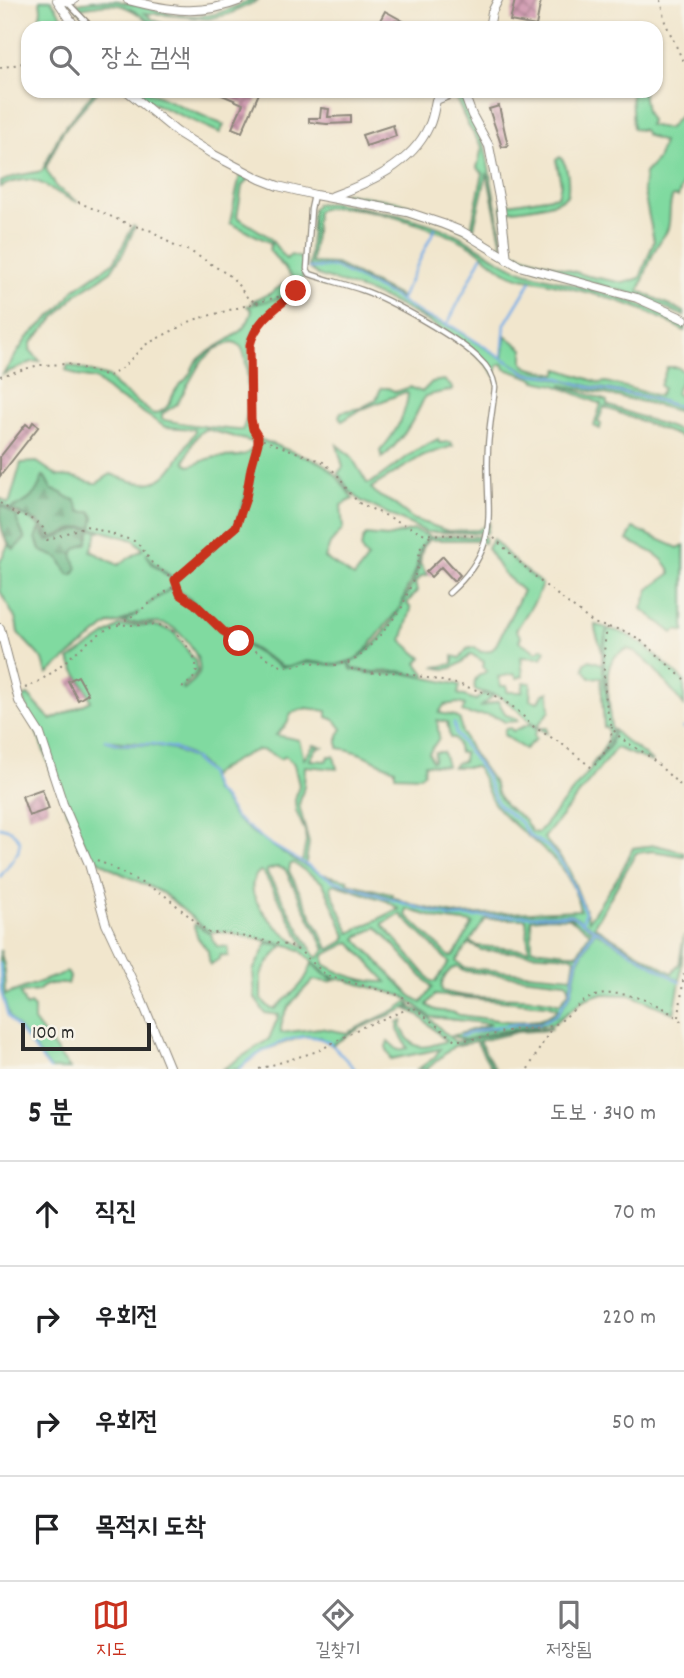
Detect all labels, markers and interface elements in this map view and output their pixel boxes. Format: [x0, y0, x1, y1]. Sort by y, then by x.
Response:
search box [21, 21, 663, 98]
icon: search [45, 41, 83, 79]
text: 장소 검색 [101, 41, 191, 78]
route end [280, 275, 311, 306]
route start [223, 625, 254, 656]
scale bar [21, 1020, 150, 1052]
text: 100 m [32, 1021, 74, 1048]
text: 5 분 [28, 1094, 73, 1137]
text: 도보 · 340 m [550, 1098, 656, 1131]
icon: ahead [28, 1195, 66, 1233]
text: 직진 [95, 1195, 137, 1232]
text: 70 m [614, 1197, 656, 1230]
icon: right [28, 1300, 66, 1338]
text: 우회전 [95, 1300, 158, 1337]
text: 220 m [602, 1302, 656, 1335]
icon: right [28, 1405, 66, 1443]
text: 우회전 [95, 1405, 158, 1442]
text: 50 m [612, 1407, 656, 1440]
icon: arrive [28, 1510, 66, 1548]
text: 목적지 도착 [95, 1510, 206, 1547]
tab: 지도 [92, 1596, 130, 1665]
tab: 길찾기 [315, 1596, 361, 1665]
tab: 저장됨 [546, 1596, 592, 1665]

